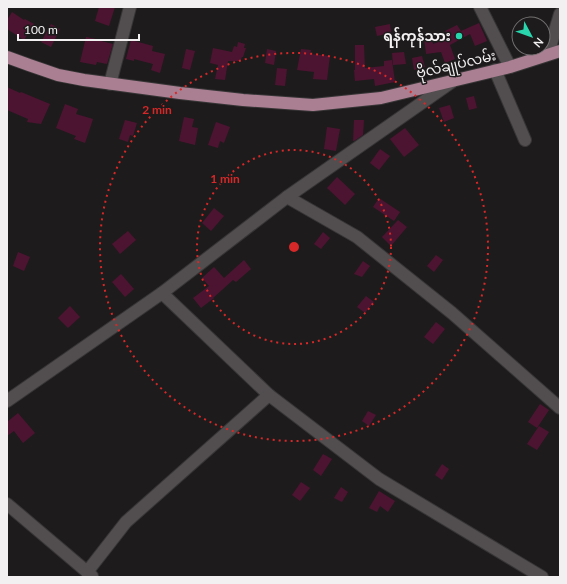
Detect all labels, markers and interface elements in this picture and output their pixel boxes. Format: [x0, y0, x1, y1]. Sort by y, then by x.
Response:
scale bar [18, 16, 139, 42]
north arrow [511, 16, 551, 56]
text: 100 m [24, 22, 58, 37]
place label: ရန်ကုန်သား [383, 26, 451, 48]
marker: ရန်ကုန်သား [454, 31, 464, 41]
text: N [531, 35, 547, 50]
street label: ဗိုလ်ချုပ်လမ်း [414, 45, 498, 85]
text: 2 min [142, 102, 172, 117]
text: 1 min [210, 171, 240, 186]
centre of rings [287, 240, 301, 254]

